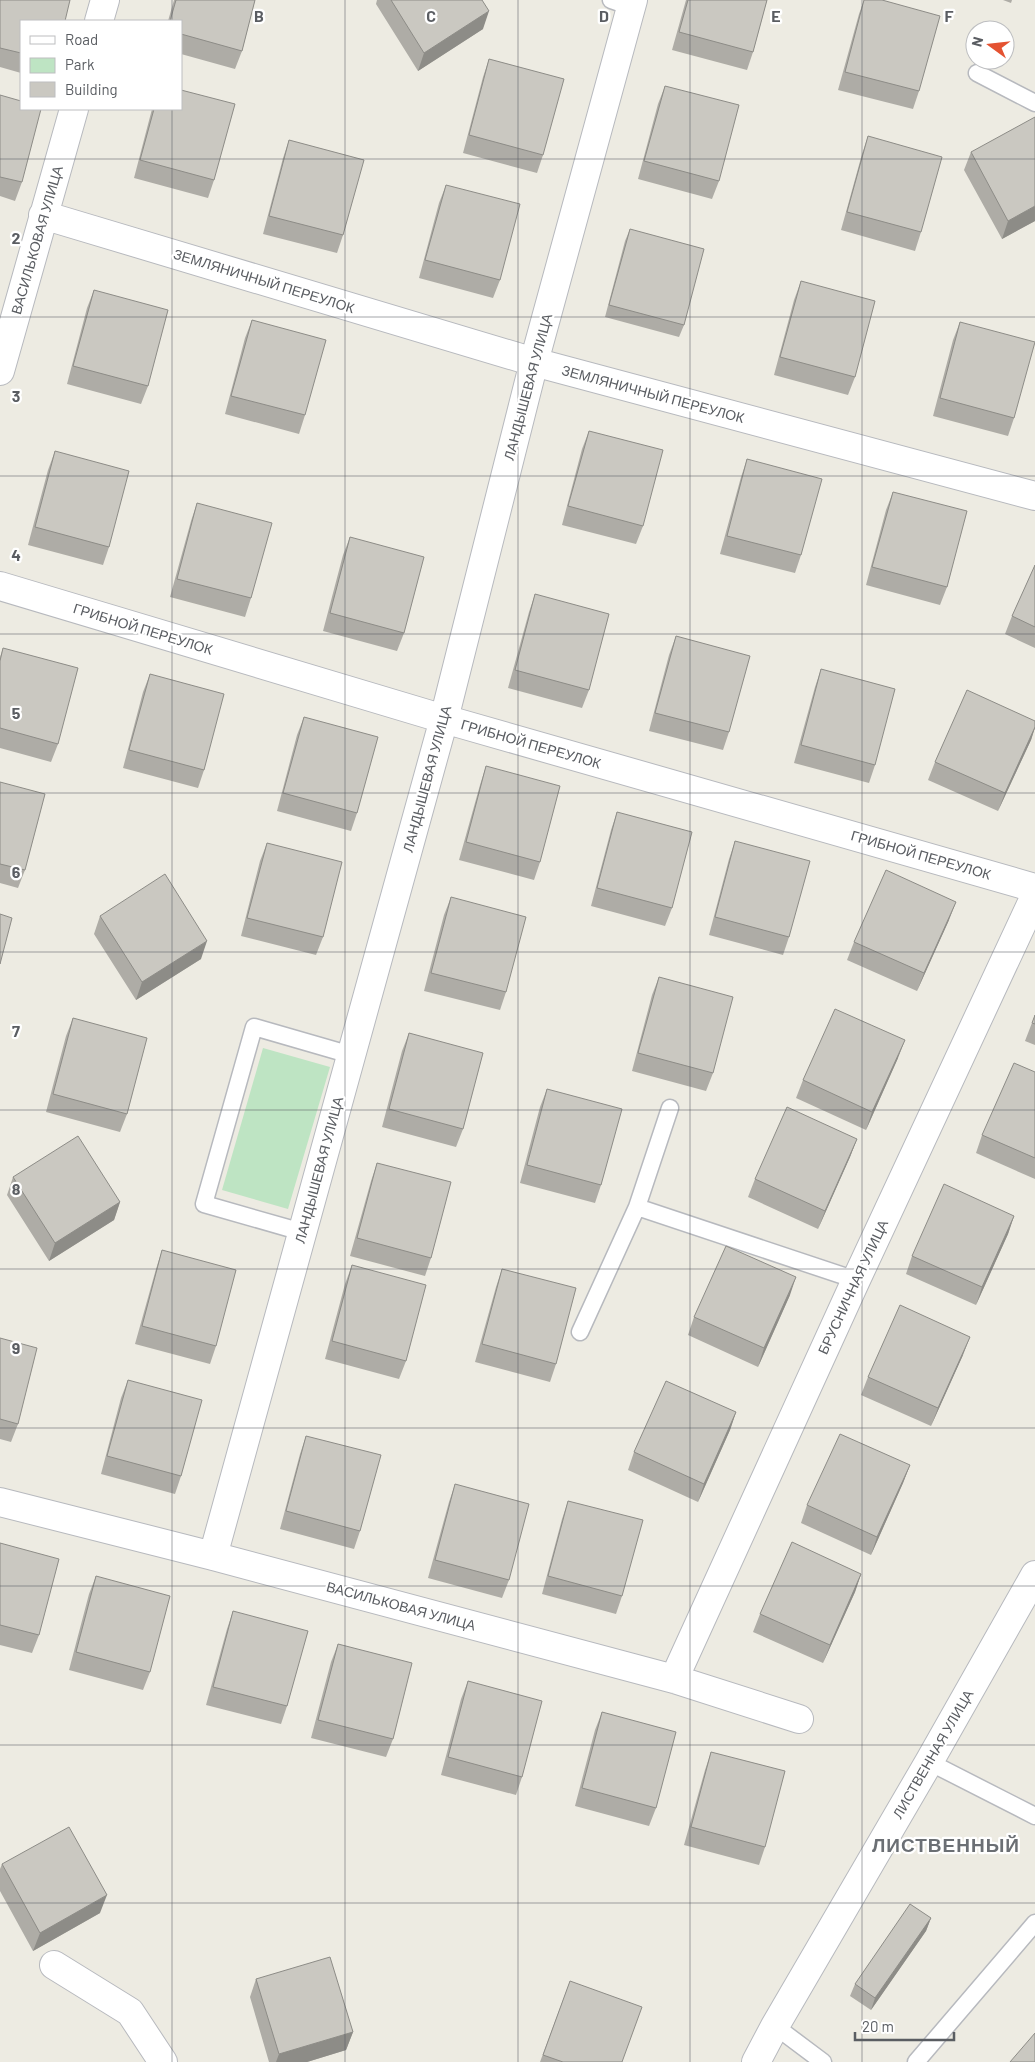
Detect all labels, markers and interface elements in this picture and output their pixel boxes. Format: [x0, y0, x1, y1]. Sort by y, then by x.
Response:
text: B [254, 6, 264, 25]
text: C [426, 6, 436, 25]
text: D [599, 6, 609, 25]
text: E [771, 6, 781, 25]
text: F [945, 6, 954, 25]
legend [20, 20, 182, 110]
north arrow [965, 20, 1015, 70]
text: Road [65, 30, 98, 48]
text: N [968, 35, 986, 48]
text: Park [65, 55, 95, 73]
text: Building [65, 80, 118, 98]
street label: ВАСИЛЬКОВАЯ УЛИЦА [7, 163, 66, 316]
text: 2 [12, 228, 21, 247]
street label: ЗЕМЛЯНИЧНЫЙ ПЕРЕУЛОК [172, 245, 357, 316]
street label: ЛАНДЫШЕВАЯ УЛИЦА [500, 311, 555, 462]
street label: ЗЕМЛЯНИЧНЫЙ ПЕРЕУЛОК [560, 361, 747, 426]
text: 3 [12, 386, 20, 405]
text: 4 [11, 545, 21, 564]
street label: ГРИБНОЙ ПЕРЕУЛОК [71, 599, 216, 658]
text: 5 [12, 703, 21, 722]
street label: ЛАНДЫШЕВАЯ УЛИЦА [399, 703, 454, 854]
street label: ГРИБНОЙ ПЕРЕУЛОК [459, 715, 604, 772]
street label: ГРИБНОЙ ПЕРЕУЛОК [849, 826, 994, 883]
text: 6 [12, 862, 21, 881]
text: 7 [12, 1021, 20, 1040]
street label: ЛАНДЫШЕВАЯ УЛИЦА [291, 1094, 346, 1245]
text: 8 [12, 1179, 21, 1198]
street label: БРУСНИЧНАЯ УЛИЦА [814, 1216, 891, 1357]
text: 9 [12, 1338, 20, 1357]
street label: ВАСИЛЬКОВАЯ УЛИЦА [325, 1577, 478, 1634]
street label: ЛИСТВЕННАЯ УЛИЦА [889, 1686, 977, 1821]
district label: ЛИСТВЕННЫЙ [872, 1833, 1020, 1856]
scale bar [855, 2010, 954, 2042]
text: 20 m [862, 2017, 894, 2035]

